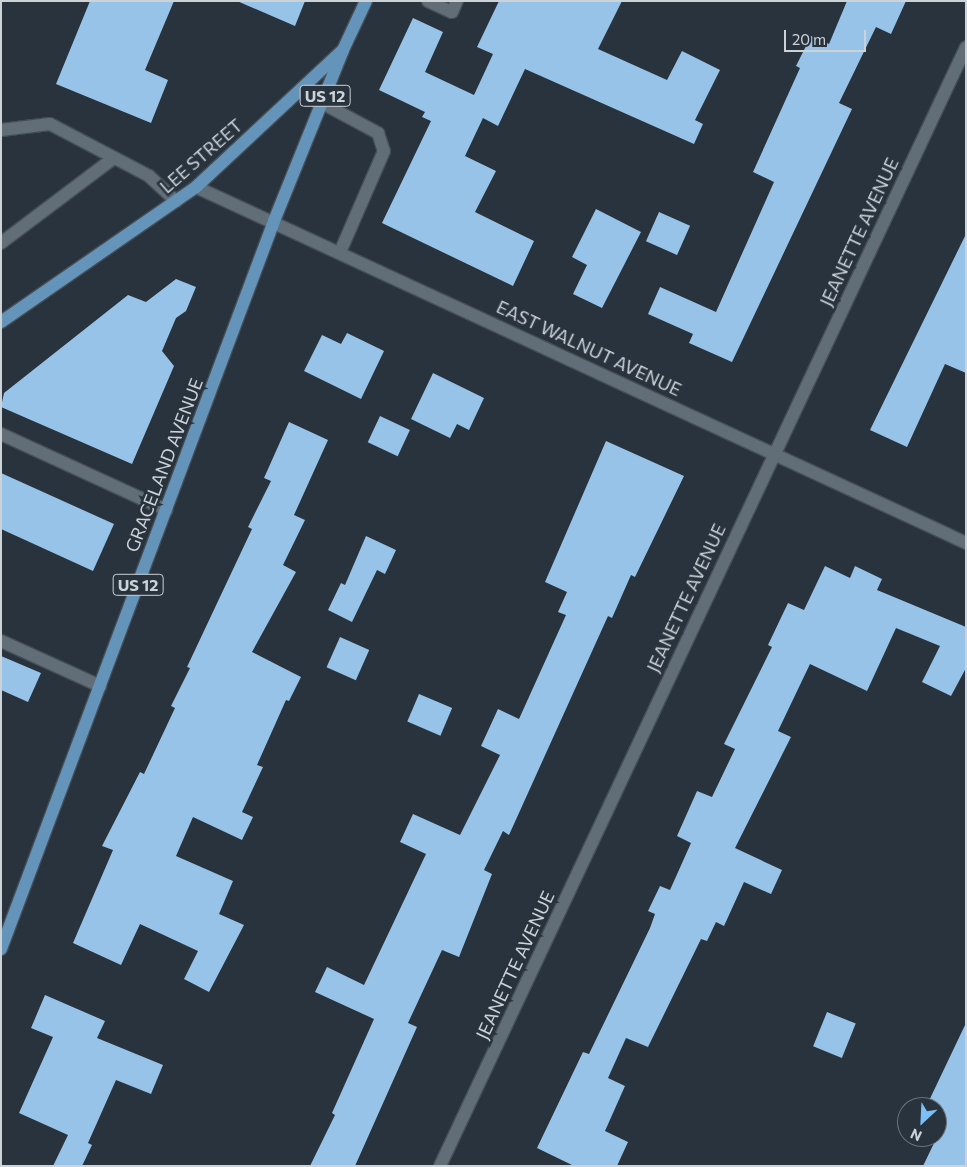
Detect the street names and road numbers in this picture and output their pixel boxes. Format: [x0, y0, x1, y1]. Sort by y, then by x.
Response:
road number: US 12 [299, 82, 351, 110]
street label: LEE STREET [155, 114, 247, 198]
street label: JEANETTE AVENUE [815, 154, 903, 310]
street label: EAST WALNUT AVENUE [493, 296, 685, 400]
street label: GRACELAND AVENUE [121, 375, 207, 555]
street label: JEANETTE AVENUE [642, 520, 730, 676]
road number: US 12 [112, 572, 164, 598]
street label: JEANETTE AVENUE [471, 887, 559, 1043]

